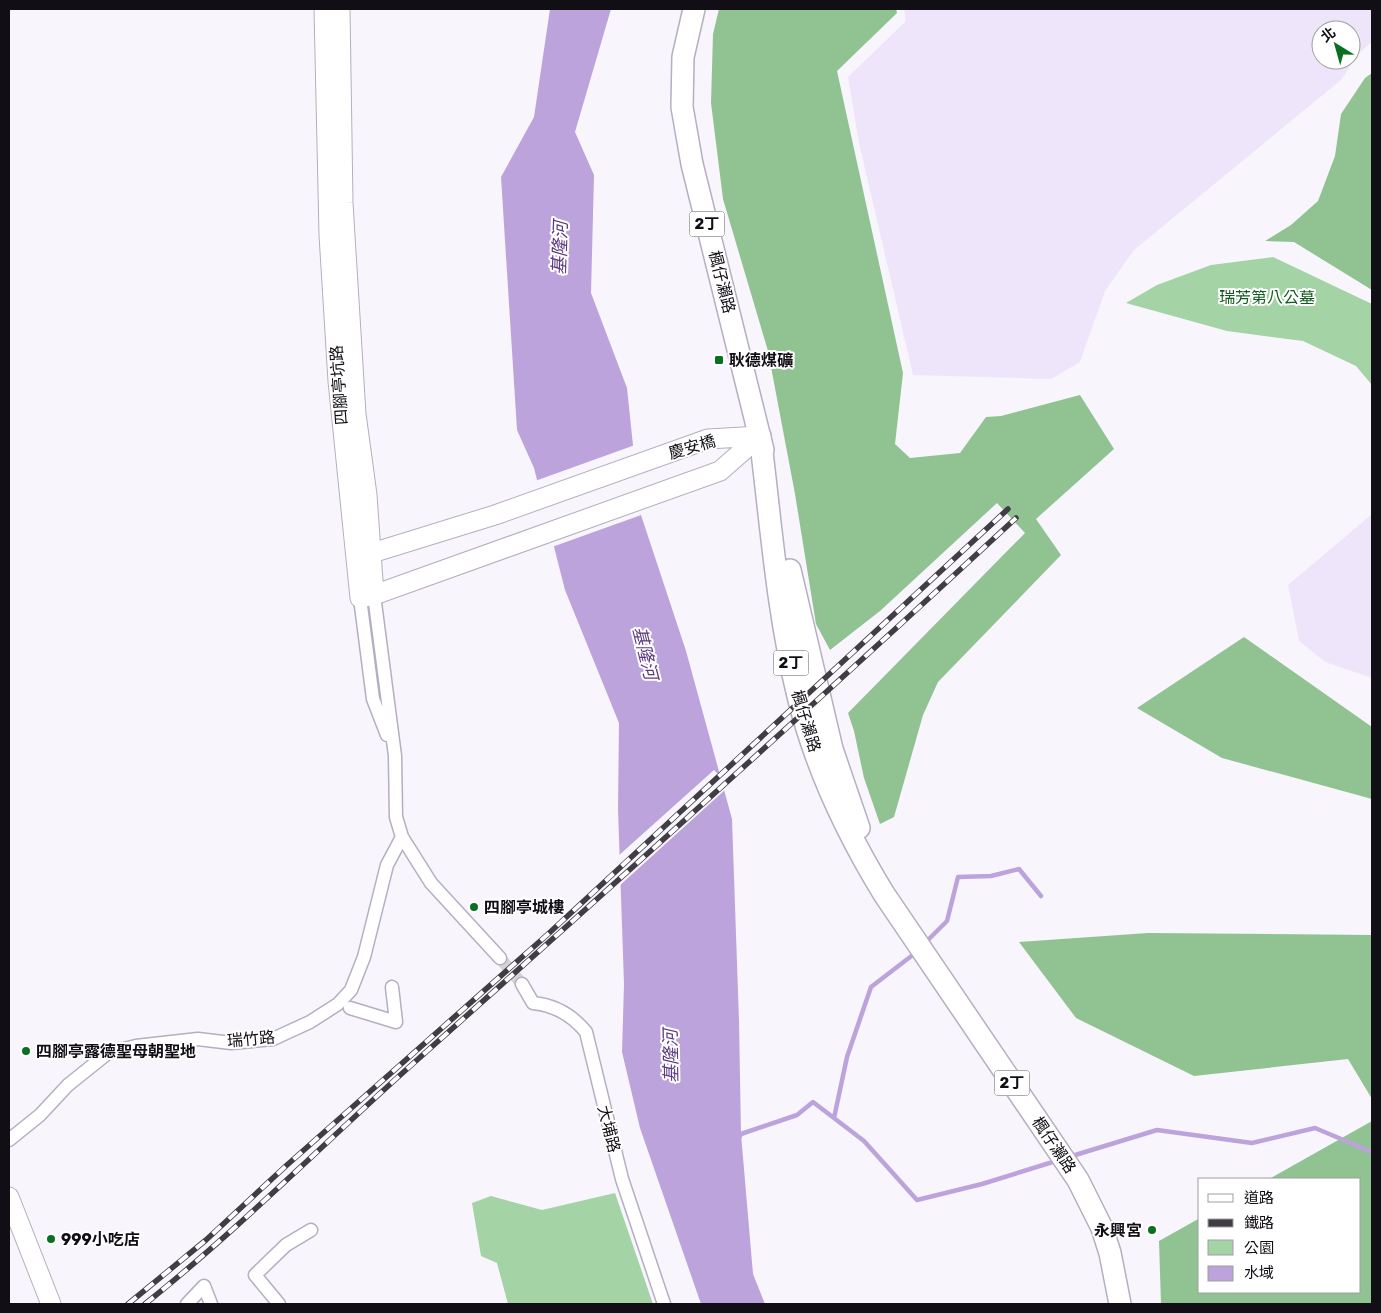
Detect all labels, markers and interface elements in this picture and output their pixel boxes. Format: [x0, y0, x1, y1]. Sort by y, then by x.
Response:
north arrow [1311, 20, 1361, 70]
text: 北 [1318, 24, 1339, 46]
road number: 2丁 [690, 212, 724, 236]
water label: 基隆河 [548, 218, 572, 275]
street label: 楓仔瀨路 [705, 249, 739, 315]
park label: 瑞芳第八公墓 [1219, 288, 1315, 307]
street label: 四腳亭坑路 [327, 344, 351, 426]
place label: 耿德煤礦 [729, 351, 793, 370]
marker: 耿德煤礦 [713, 354, 725, 366]
street label: 慶安橋 [666, 431, 718, 463]
water label: 基隆河 [628, 624, 663, 685]
road number: 2丁 [774, 650, 808, 676]
street label: 楓仔瀨路 [788, 688, 824, 754]
place label: 四腳亭城樓 [484, 898, 564, 917]
marker: 四腳亭城樓 [468, 901, 480, 913]
water label: 基隆河 [659, 1026, 682, 1083]
street label: 瑞竹路 [226, 1027, 276, 1051]
place label: 四腳亭露德聖母朝聖地 [36, 1042, 196, 1061]
marker: 四腳亭露德聖母朝聖地 [20, 1045, 32, 1057]
road number: 2丁 [994, 1070, 1030, 1096]
street label: 大埔路 [594, 1103, 624, 1155]
street label: 楓仔瀨路 [1028, 1113, 1080, 1177]
legend [1198, 1178, 1361, 1293]
text: 道路 [1244, 1189, 1274, 1207]
text: 鐵路 [1244, 1214, 1274, 1232]
place label: 永興宮 [1094, 1221, 1142, 1240]
marker: 永興宮 [1146, 1224, 1158, 1236]
place label: 999小吃店 [61, 1230, 140, 1249]
marker: 999小吃店 [45, 1233, 57, 1245]
text: 公園 [1244, 1239, 1274, 1257]
text: 水域 [1244, 1264, 1274, 1282]

